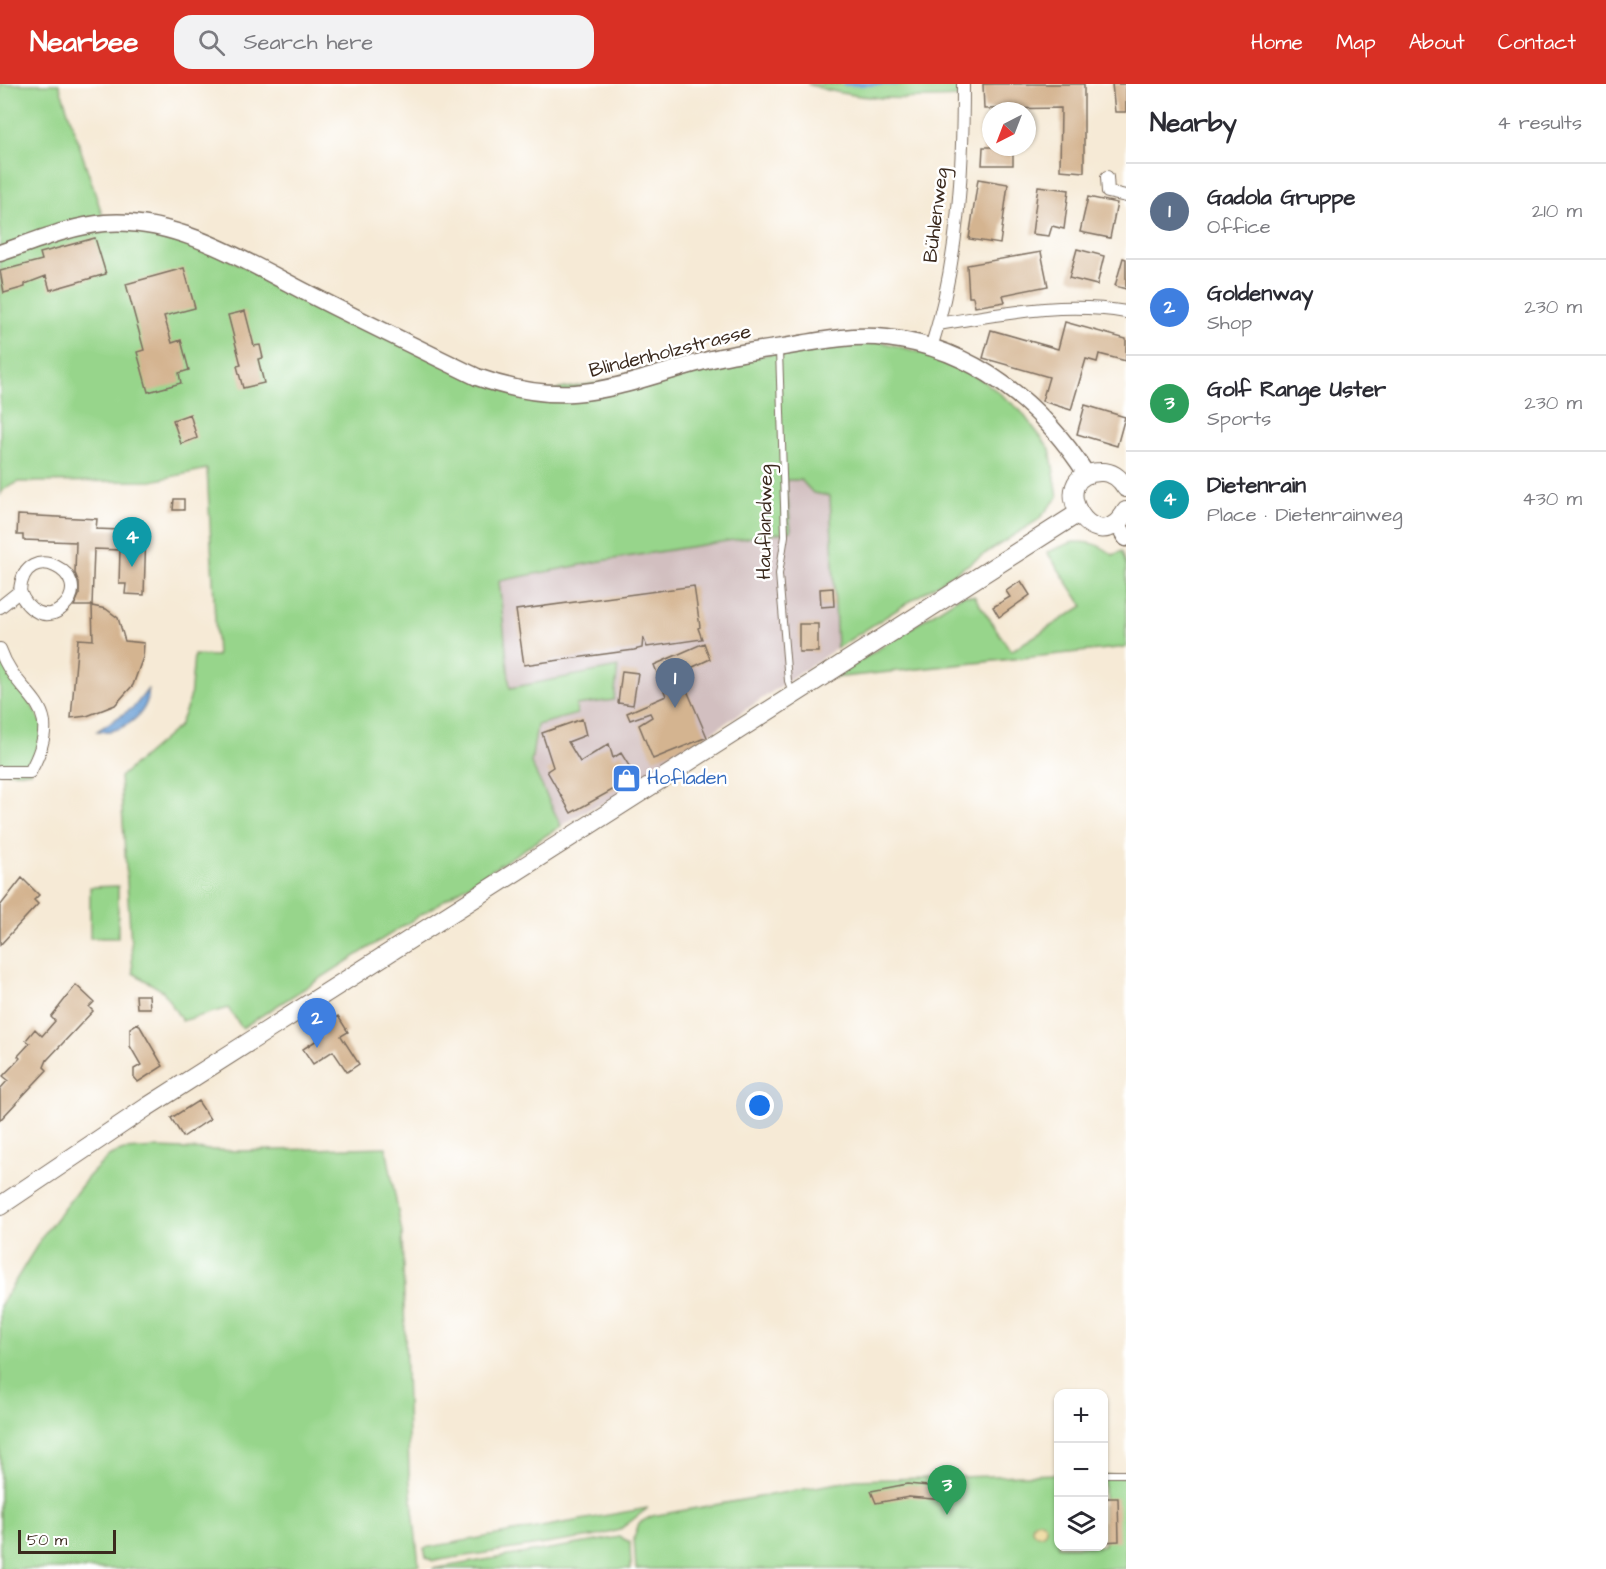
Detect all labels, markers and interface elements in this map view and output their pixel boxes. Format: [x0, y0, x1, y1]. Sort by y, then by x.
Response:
search box [174, 15, 594, 69]
text: Nearbee [30, 23, 138, 62]
icon: search [195, 26, 228, 59]
text: Search here [243, 27, 373, 58]
text: Home [1251, 28, 1303, 57]
text: Map [1336, 28, 1376, 57]
text: About [1409, 28, 1465, 57]
text: Contact [1498, 28, 1576, 57]
north arrow [982, 102, 1036, 156]
text: Nearby [1150, 105, 1237, 141]
text: 4 results [1497, 109, 1582, 137]
street label: Bühlenweg [916, 166, 957, 264]
text: Gadola Gruppe [1207, 182, 1355, 213]
text: 1 [1168, 197, 1171, 225]
text: 210 m [1532, 197, 1582, 225]
text: Office [1207, 213, 1271, 241]
text: Goldenway [1207, 278, 1313, 309]
text: 2 [1164, 293, 1175, 321]
text: 230 m [1524, 293, 1582, 321]
text: Shop [1207, 309, 1252, 337]
street label: Blindenholzstrasse [586, 317, 754, 385]
text: Golf Range Uster [1207, 374, 1386, 405]
text: 3 [1164, 389, 1175, 417]
text: 230 m [1524, 389, 1582, 417]
text: Sports [1207, 405, 1271, 433]
street label: Hauflandweg [750, 464, 781, 580]
text: Dietenrain [1207, 470, 1306, 501]
text: 4 [1163, 485, 1176, 513]
text: 430 m [1522, 485, 1582, 513]
text: Place · Dietenrainweg [1207, 501, 1403, 529]
pin: 4 [112, 518, 152, 567]
pin: 1 [656, 658, 694, 708]
shop icon: Hofladen [610, 762, 642, 794]
place label: Hofladen [647, 764, 727, 792]
pin: 2 [298, 998, 336, 1048]
your location [745, 1091, 774, 1120]
map controls [1054, 1389, 1108, 1551]
button: + [1054, 1389, 1108, 1443]
button: − [1054, 1443, 1108, 1497]
pin: 3 [928, 1466, 966, 1515]
button: layers [1054, 1497, 1108, 1551]
scale bar [18, 1527, 116, 1554]
text: 50 m [27, 1529, 67, 1551]

